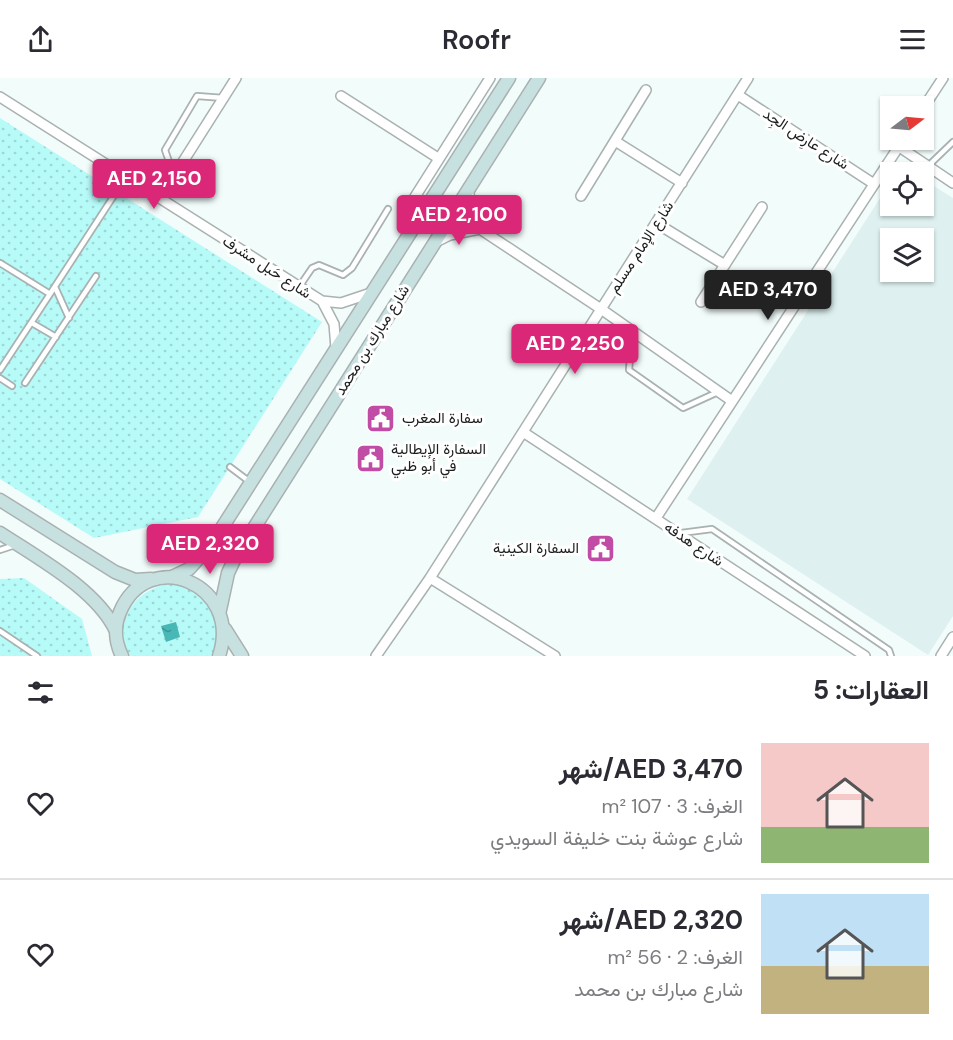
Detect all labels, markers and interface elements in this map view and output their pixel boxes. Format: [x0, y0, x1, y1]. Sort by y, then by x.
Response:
text: Roofr [442, 22, 511, 57]
icon: share [24, 23, 57, 56]
icon: menu [896, 23, 929, 56]
north arrow [880, 96, 934, 150]
map controls [880, 96, 934, 282]
street label: شارع عارِض الجِد [758, 104, 853, 176]
pin: AED 2,150 [85, 159, 223, 210]
button: locate [880, 162, 934, 216]
text: AED 2,150 [107, 165, 201, 191]
pin: AED 2,100 [390, 195, 528, 246]
street label: شارع الإمام مسلم [604, 197, 679, 297]
text: AED 2,100 [411, 201, 507, 227]
button: layers [880, 228, 934, 282]
street label: شارع حَبل مشرف [218, 231, 315, 304]
pin: AED 3,470 [699, 270, 837, 321]
text: AED 3,470 [718, 276, 818, 302]
street label: شارع مبارك بن محمد [330, 281, 415, 400]
pin: AED 2,250 [506, 324, 644, 375]
text: AED 2,250 [525, 330, 625, 356]
public building icon: سفارة المغرب [365, 402, 397, 434]
place label: سفارة المغرب [402, 408, 483, 428]
place label: السفارة الإيطالية في أبو ظبي [391, 439, 486, 479]
public building icon: السفارة الإيطالية في أبو ظبي [354, 442, 386, 474]
street label: شارع هدفه [660, 517, 728, 572]
pin: AED 2,320 [141, 524, 279, 575]
text: AED 2,320 [161, 530, 259, 556]
public building icon: السفارة الكينية [584, 532, 616, 564]
place label: السفارة الكينية [493, 538, 579, 558]
text: العقارات: 5 [813, 673, 929, 707]
icon: filters [24, 676, 57, 709]
text: AED 3,470/شهر [559, 752, 743, 786]
icon: home [809, 767, 881, 839]
icon: heart [24, 787, 57, 820]
text: الغرف: 3 · 107 m² [602, 793, 743, 819]
text: شارع عوشة بنت خليفة السويدي [490, 825, 743, 851]
text: AED 2,320/شهر [560, 903, 743, 937]
icon: home [809, 918, 881, 990]
icon: heart [24, 938, 57, 971]
text: الغرف: 2 · 56 m² [607, 944, 743, 970]
text: شارع مبارك بن محمد [574, 976, 743, 1002]

